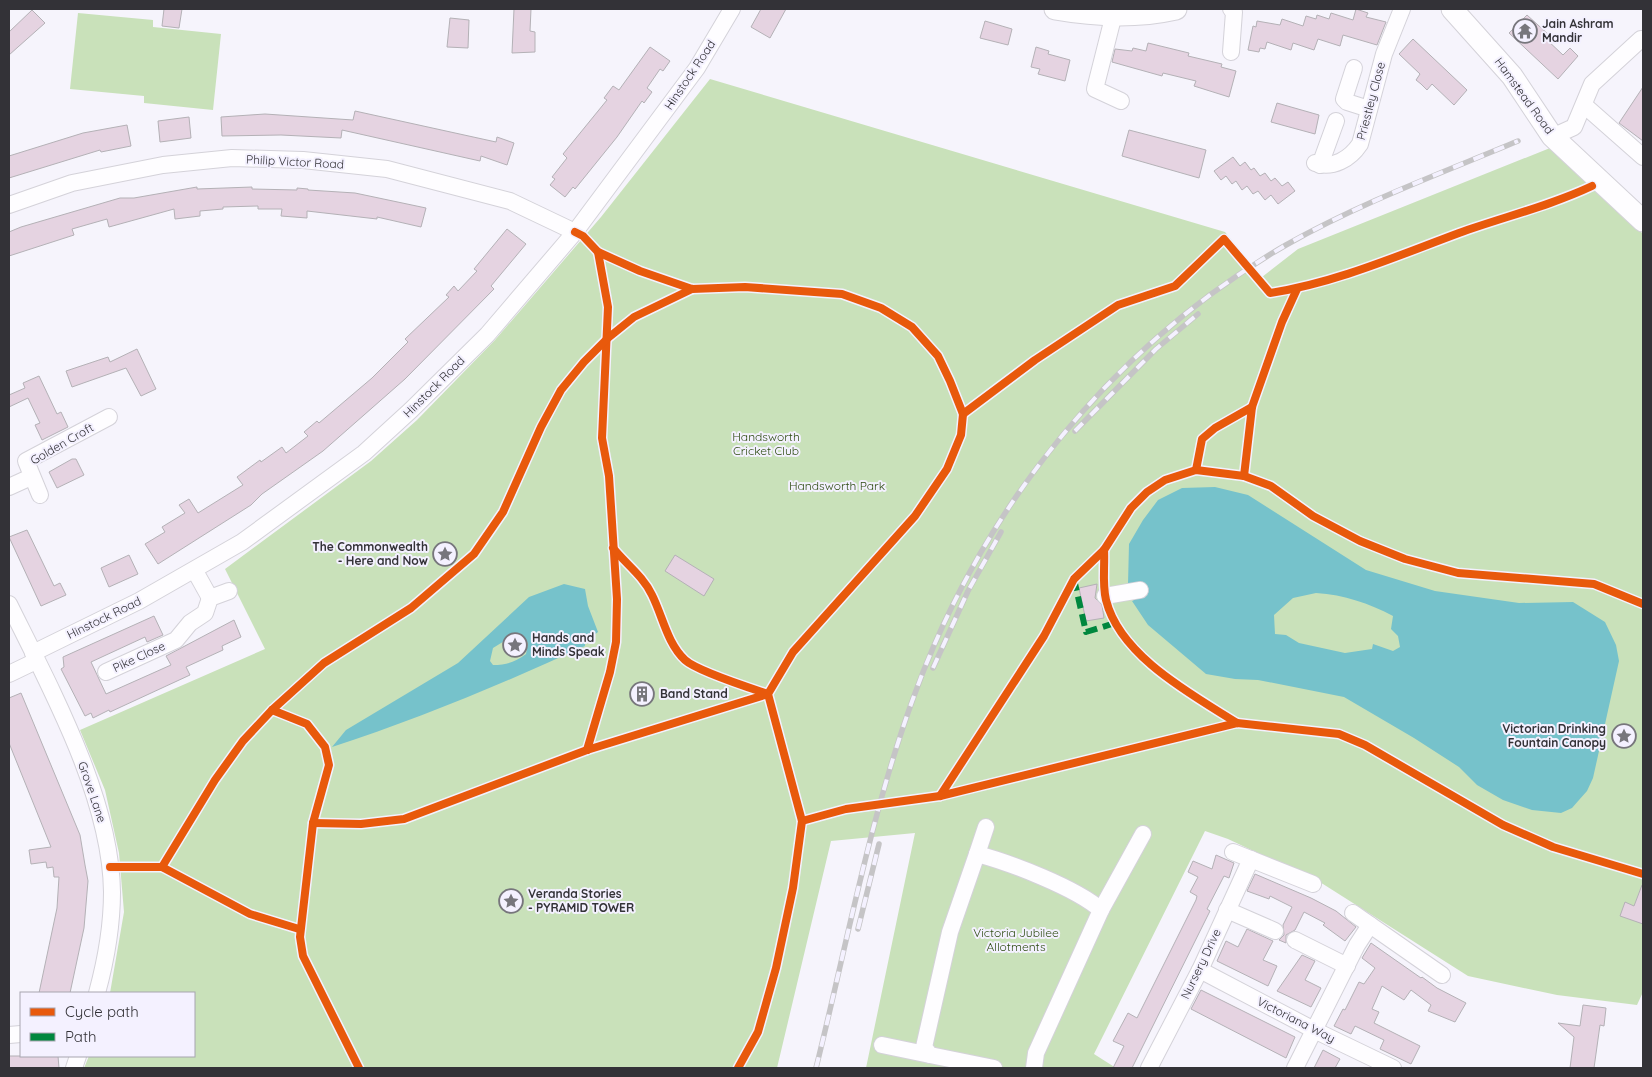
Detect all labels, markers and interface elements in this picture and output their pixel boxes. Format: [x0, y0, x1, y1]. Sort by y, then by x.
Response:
place label: Jain Ashram Mandir [1542, 16, 1614, 45]
temple icon: Jain Ashram Mandir [1512, 18, 1538, 44]
street label: Hinstock Road [661, 37, 718, 112]
street label: Hamstead Road [1492, 55, 1557, 137]
street label: Priestley Close [1353, 60, 1388, 142]
street label: Philip Victor Road [246, 151, 344, 172]
street label: Hinstock Road [400, 353, 467, 420]
street label: Golden Croft [28, 419, 96, 468]
park label: Handsworth Cricket Club [732, 429, 800, 458]
park label: Handsworth Park [789, 478, 885, 493]
place label: The Commonwealth - Here and Now [312, 539, 428, 568]
place icon: The Commonwealth - Here and Now [432, 541, 458, 567]
street label: Hinstock Road [64, 593, 143, 642]
place label: Hands and Minds Speak [532, 630, 605, 659]
place icon: Hands and Minds Speak [502, 632, 528, 658]
street label: Pike Close [110, 638, 168, 675]
building icon: Band Stand [629, 681, 655, 707]
place label: Band Stand [660, 686, 728, 701]
place label: Victorian Drinking Fountain Canopy [1502, 721, 1606, 750]
place icon: Victorian Drinking Fountain Canopy [1611, 723, 1637, 749]
street label: Grove Lane [75, 759, 110, 825]
place label: Veranda Stories - PYRAMID TOWER [528, 886, 634, 915]
place icon: Veranda Stories - PYRAMID TOWER [498, 888, 524, 914]
park label: Victoria Jubilee Allotments [973, 925, 1059, 954]
street label: Nursery Drive [1177, 926, 1224, 1001]
legend [20, 992, 195, 1057]
street label: Victoriana Way [1255, 993, 1338, 1046]
text: Cycle path [65, 1002, 139, 1021]
text: Path [65, 1027, 97, 1046]

